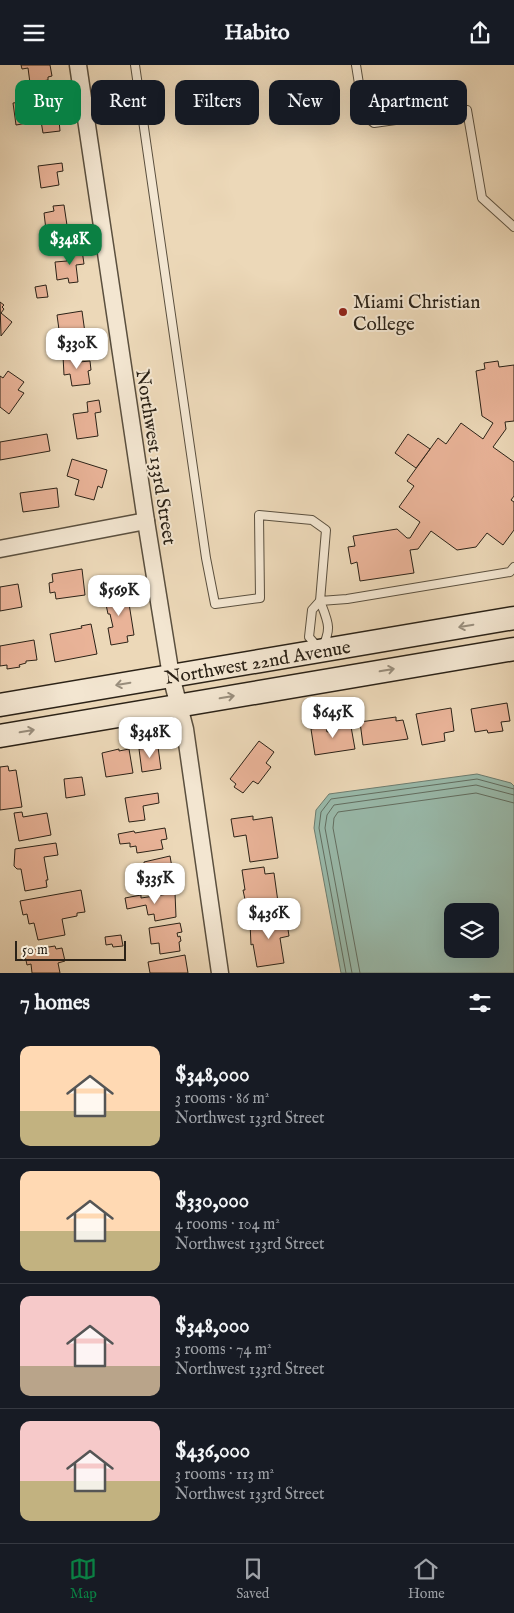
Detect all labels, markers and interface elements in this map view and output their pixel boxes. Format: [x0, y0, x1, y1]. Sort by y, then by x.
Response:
icon: menu [20, 19, 48, 47]
text: Habito [224, 19, 290, 47]
icon: share [466, 19, 494, 47]
chip: Buy [15, 80, 81, 125]
chip: Rent [91, 80, 165, 125]
chip: Filters [175, 80, 259, 125]
chip: New [269, 80, 340, 125]
chip: Apartment [350, 80, 467, 125]
pin: $348K [35, 223, 105, 266]
text: $348K [50, 230, 90, 250]
place label: Miami Christian College [353, 291, 480, 337]
marker: Miami Christian College [337, 306, 349, 318]
pin: $330K [42, 327, 112, 370]
text: $330K [57, 334, 97, 354]
street label: Northwest 133rd Street [129, 368, 181, 547]
pin: $569K [84, 575, 154, 617]
text: $569K [99, 581, 139, 601]
one-way arrow [458, 622, 474, 632]
street label: Northwest 22nd Avenue [163, 636, 353, 691]
one-way arrow [379, 665, 395, 675]
one-way arrow [116, 680, 132, 690]
one-way arrow [219, 692, 235, 702]
pin: $645K [298, 697, 368, 739]
text: $645K [313, 703, 353, 723]
pin: $348K [115, 717, 185, 759]
text: $348K [130, 723, 170, 743]
one-way arrow [19, 726, 35, 736]
pin: $335K [120, 863, 190, 905]
text: $335K [136, 869, 174, 889]
pin: $436K [234, 897, 304, 940]
map controls [444, 903, 499, 958]
button: layers [444, 903, 499, 958]
text: $436K [249, 904, 290, 924]
scale bar [15, 938, 126, 961]
text: 50 m [22, 941, 48, 959]
icon: filters [466, 989, 494, 1017]
text: 7 homes [20, 990, 90, 1017]
text: $348,000 [175, 1062, 250, 1089]
icon: home [60, 1066, 120, 1126]
text: 3 rooms · 86 m² [175, 1089, 269, 1109]
text: Northwest 133rd Street [175, 1109, 325, 1129]
text: $330,000 [175, 1188, 249, 1215]
icon: home [60, 1191, 120, 1251]
text: 4 rooms · 104 m² [175, 1215, 280, 1235]
text: Northwest 133rd Street [175, 1235, 325, 1255]
text: $348,000 [175, 1313, 250, 1340]
icon: home [60, 1316, 120, 1376]
text: 3 rooms · 74 m² [175, 1340, 272, 1360]
text: Northwest 133rd Street [175, 1360, 325, 1380]
text: $436,000 [175, 1438, 250, 1465]
icon: home [60, 1441, 120, 1501]
text: 3 rooms · 113 m² [175, 1465, 274, 1485]
text: Northwest 133rd Street [175, 1485, 325, 1505]
tab: Map [69, 1555, 97, 1603]
tab: Saved [236, 1555, 269, 1603]
tab: Home [408, 1555, 445, 1603]

